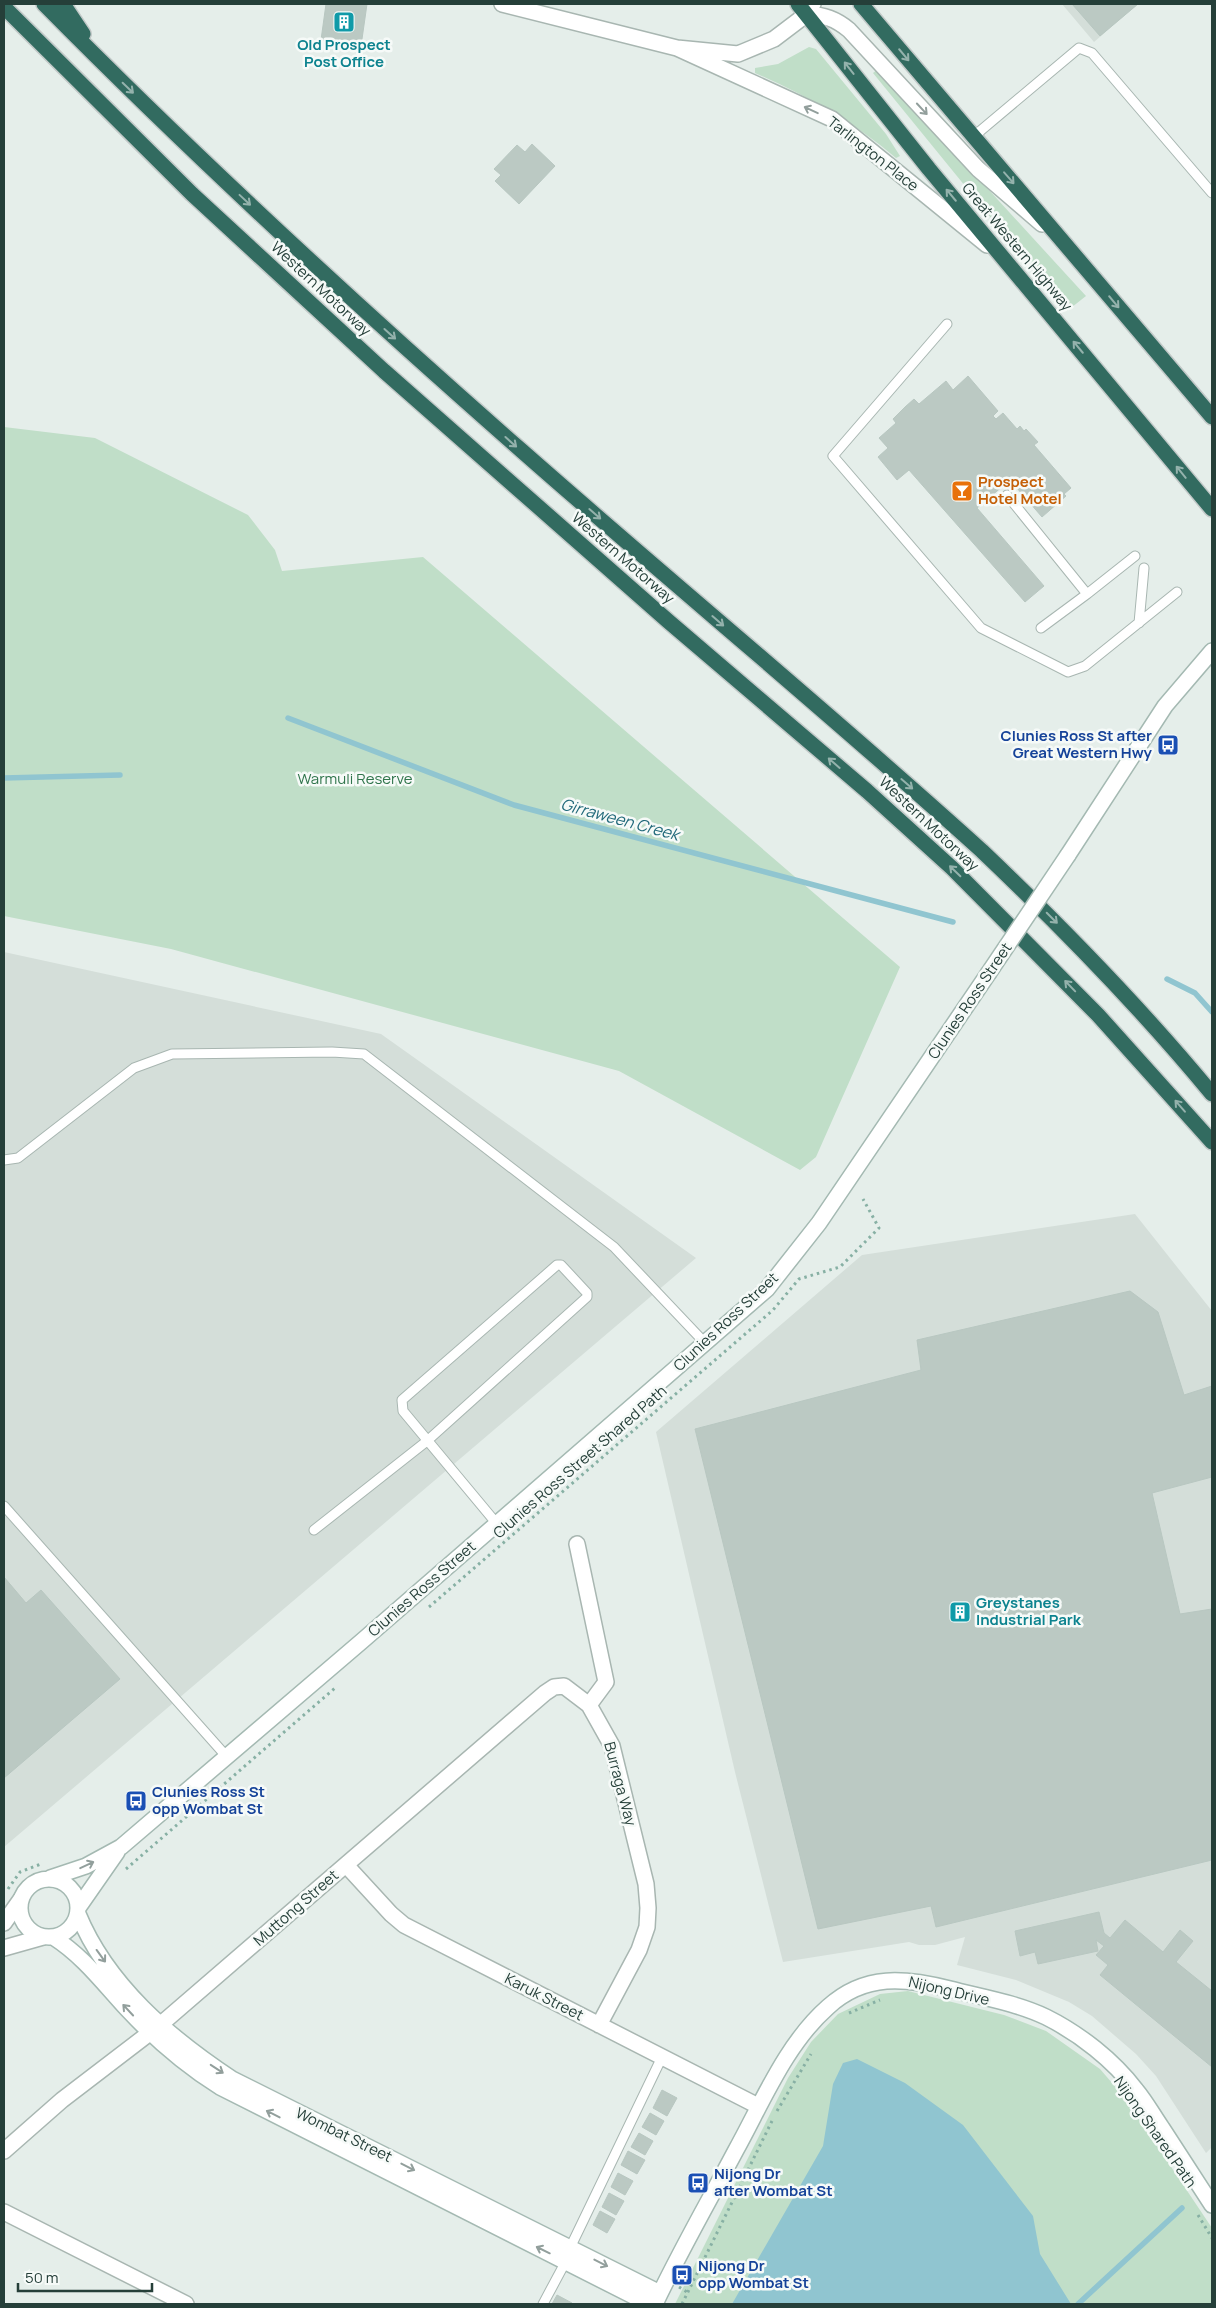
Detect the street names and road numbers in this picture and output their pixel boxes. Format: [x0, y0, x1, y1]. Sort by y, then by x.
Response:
street label: Tarlington Place [823, 111, 924, 196]
street label: Great Western Highway [957, 178, 1077, 315]
street label: Western Motorway [267, 237, 376, 341]
street label: Western Motorway [567, 507, 679, 608]
street label: Western Motorway [875, 772, 984, 876]
street label: Clunies Ross Street [923, 938, 1016, 1063]
street label: Clunies Ross Street [669, 1267, 783, 1376]
street label: Clunies Ross Street Shared Path [488, 1380, 671, 1543]
street label: Clunies Ross Street [363, 1536, 480, 1641]
street label: Burraga Way [599, 1739, 642, 1828]
street label: Muttong Street [249, 1865, 343, 1950]
street label: Karuk Street [501, 1968, 587, 2025]
street label: Nijong Drive [907, 1971, 992, 2010]
street label: Nijong Shared Path [1109, 2072, 1202, 2192]
street label: Wombat Street [292, 2102, 396, 2167]

